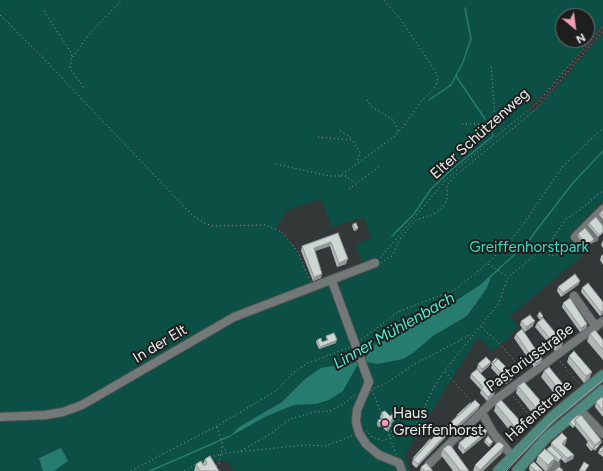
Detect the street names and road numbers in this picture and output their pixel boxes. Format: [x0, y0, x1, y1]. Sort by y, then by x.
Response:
street label: Elter Schützenweg [427, 85, 533, 183]
street label: Pastoriusstraße [483, 320, 577, 396]
street label: In der Elt [130, 321, 190, 367]
street label: Hafenstraße [502, 377, 576, 445]

